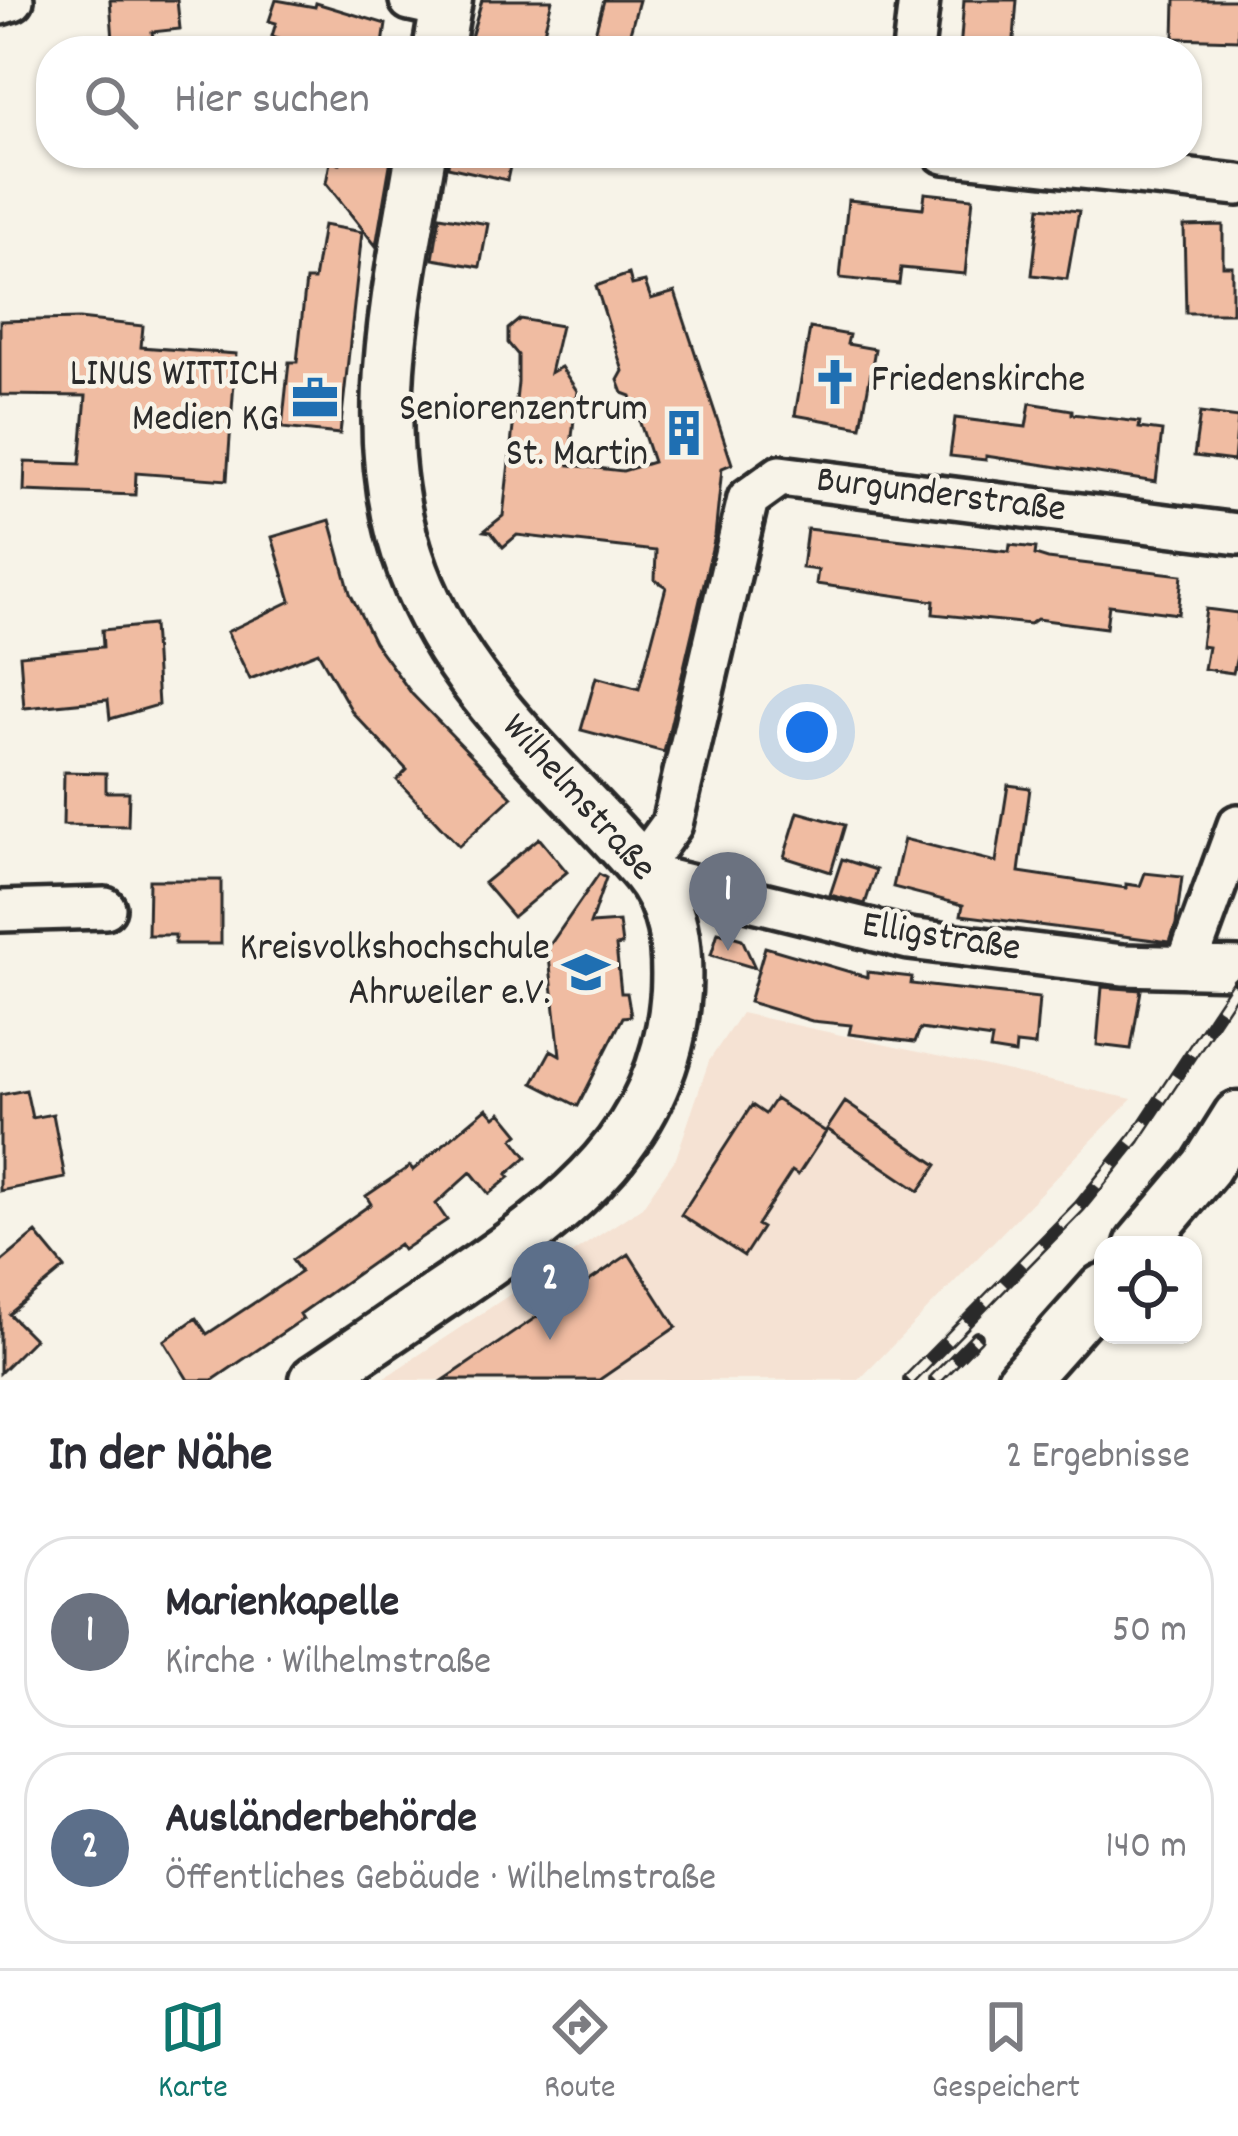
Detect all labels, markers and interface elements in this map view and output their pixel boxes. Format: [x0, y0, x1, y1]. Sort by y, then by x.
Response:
search box [36, 36, 1202, 168]
icon: search [78, 69, 144, 135]
text: Hier suchen [174, 70, 370, 134]
place label: LINUS WITTICH Medien KG [70, 349, 279, 449]
place label: Friedenskirche [871, 355, 1085, 410]
church icon: Friedenskirche [810, 357, 860, 407]
office icon: LINUS WITTICH Medien KG [290, 373, 340, 423]
place label: Seniorenzentrum St. Martin [399, 384, 648, 484]
building icon: Seniorenzentrum St. Martin [659, 408, 709, 458]
street label: Burgunderstraße [813, 454, 1069, 540]
your location [777, 702, 837, 762]
street label: Wilhelmstraße [487, 703, 667, 895]
pin: 1 [689, 852, 767, 951]
street label: Elligstraße [858, 899, 1024, 979]
place label: Kreisvolkshochschule Ahrweiler e.V. [240, 923, 550, 1023]
school or university icon: Kreisvolkshochschule Ahrweiler e.V. [561, 947, 611, 997]
map controls [1094, 1236, 1202, 1344]
button: locate [1094, 1236, 1202, 1344]
pin: 2 [511, 1241, 589, 1340]
text: In der Nähe [48, 1422, 272, 1494]
text: 2 Ergebnisse [1006, 1431, 1190, 1486]
text: Marienkapelle [165, 1573, 399, 1637]
text: 1 [86, 1605, 94, 1660]
text: 50 m [1112, 1605, 1187, 1660]
text: Kirche · Wilhelmstraße [165, 1637, 491, 1692]
text: Ausländerbehörde [165, 1789, 477, 1853]
text: 2 [81, 1821, 99, 1876]
text: 140 m [1105, 1821, 1187, 1876]
text: Öffentliches Gebäude · Wilhelmstraße [165, 1853, 716, 1908]
tab: Karte [158, 1994, 228, 2113]
tab: Route [544, 1994, 616, 2113]
tab: Gespeichert [932, 1994, 1080, 2113]

